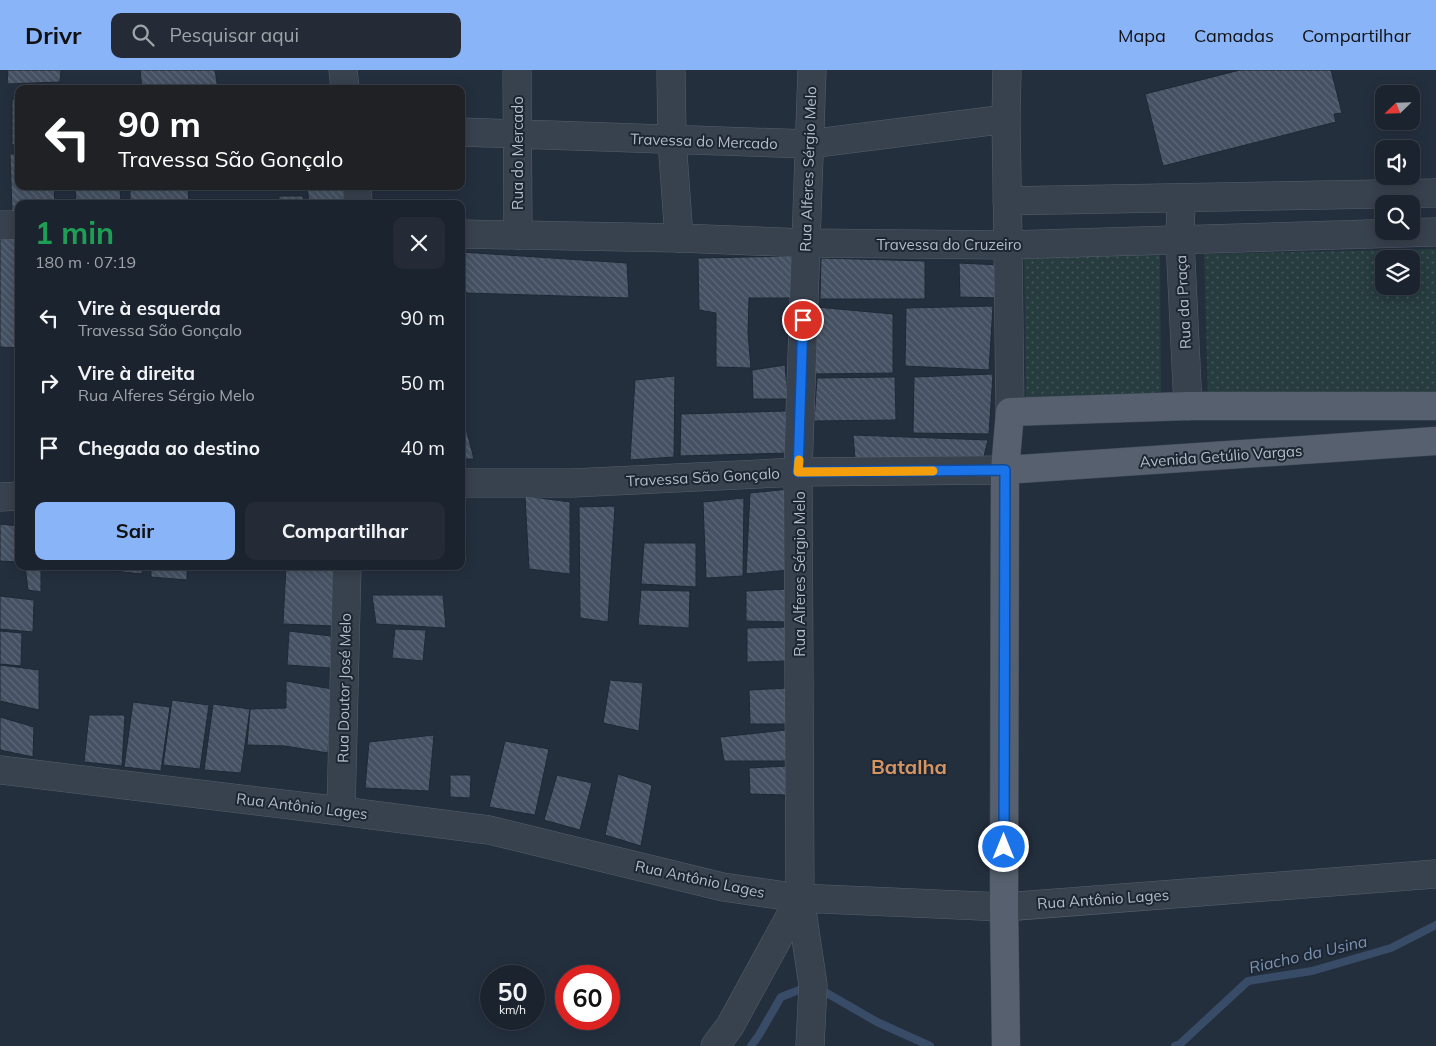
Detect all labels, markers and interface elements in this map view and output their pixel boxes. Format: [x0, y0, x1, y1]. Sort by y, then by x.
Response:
search box [111, 13, 461, 58]
text: Drivr [25, 20, 81, 50]
icon: search [129, 21, 157, 49]
text: Pesquisar aqui [169, 23, 299, 47]
text: Mapa [1118, 24, 1166, 47]
text: Camadas [1194, 24, 1274, 47]
text: Compartilhar [1302, 24, 1411, 47]
north arrow [1375, 85, 1420, 130]
map controls [1375, 85, 1420, 295]
street label: Rua Alferes Sérgio Melo [796, 86, 820, 252]
street label: Rua do Mercado [508, 96, 527, 210]
text: 90 m [118, 102, 201, 146]
icon: left [35, 105, 100, 170]
street label: Travessa do Mercado [630, 129, 778, 153]
button: sound [1375, 140, 1420, 185]
text: Travessa São Gonçalo [118, 145, 343, 173]
button: search [1375, 195, 1420, 240]
text: 1 min [35, 214, 114, 252]
button: close [393, 217, 445, 269]
street label: Travessa do Cruzeiro [876, 235, 1022, 254]
button: layers [1375, 250, 1420, 295]
text: 180 m · 07:19 [35, 252, 136, 272]
street label: Rua da Praça [1171, 254, 1195, 350]
text: Vire à esquerda [78, 296, 221, 320]
pin [782, 299, 824, 341]
icon: left [35, 304, 63, 332]
text: 90 m [401, 306, 445, 330]
icon: arrive [789, 306, 817, 334]
text: Travessa São Gonçalo [78, 320, 242, 340]
text: Vire à direita [78, 361, 195, 385]
icon: right [35, 369, 63, 397]
text: 50 m [401, 371, 445, 395]
text: Rua Alferes Sérgio Melo [78, 385, 255, 405]
icon: arrive [35, 434, 63, 462]
text: Chegada ao destino [78, 436, 260, 460]
text: 40 m [401, 436, 445, 460]
street label: Avenida Getúlio Vargas [1139, 441, 1303, 471]
street label: Travessa São Gonçalo [626, 463, 780, 491]
street label: Rua Alferes Sérgio Melo [790, 491, 809, 657]
button: Sair [35, 502, 235, 560]
button: Compartilhar [245, 502, 445, 560]
street label: Rua Doutor José Melo [333, 613, 355, 763]
district label: Batalha [871, 754, 947, 779]
street label: Rua Antônio Lages [235, 789, 369, 823]
position arrow [977, 820, 1029, 872]
street label: Rua Antônio Lages [633, 856, 767, 902]
street label: Rua Antônio Lages [1036, 885, 1170, 913]
water label: Riacho da Usina [1247, 931, 1370, 977]
speed limit sign: 60 [555, 965, 620, 1030]
text: 50 [497, 976, 528, 1007]
text: km/h [499, 1002, 526, 1017]

